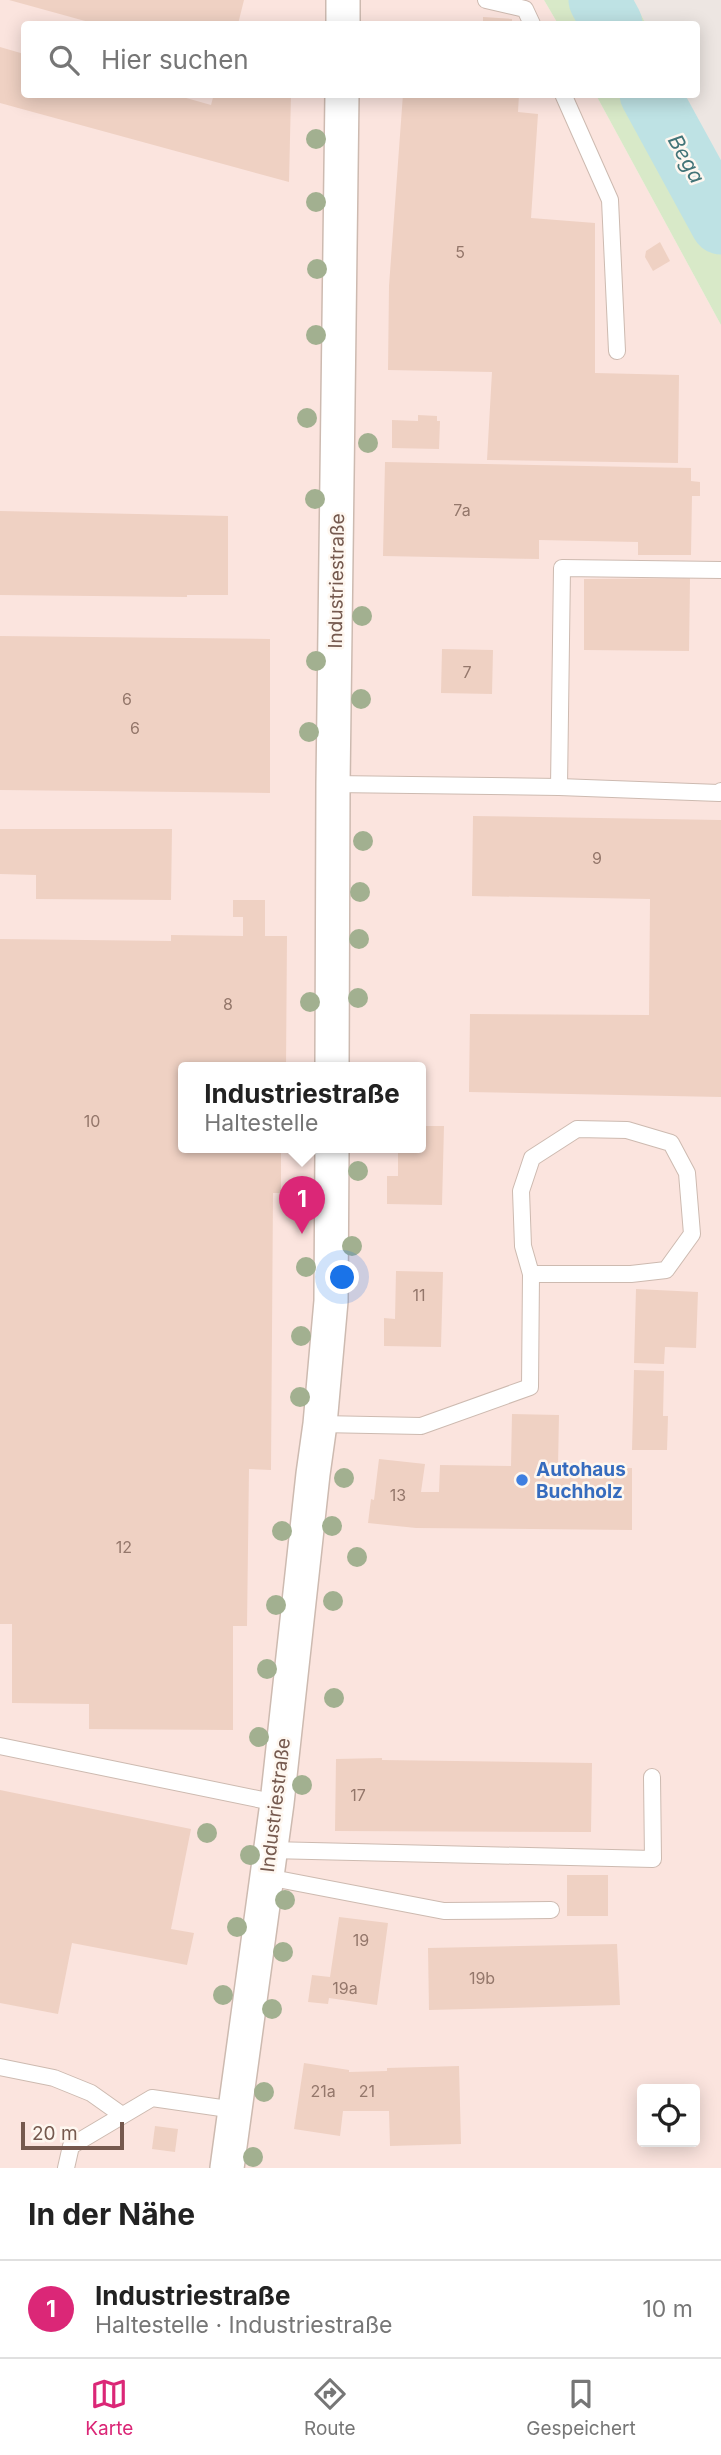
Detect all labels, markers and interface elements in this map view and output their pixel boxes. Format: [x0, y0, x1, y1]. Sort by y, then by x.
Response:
search box [21, 21, 700, 98]
icon: search [45, 41, 83, 79]
text: Hier suchen [101, 44, 249, 75]
water label: Bega [663, 130, 710, 187]
house number: 5 [455, 242, 465, 262]
house number: 7a [453, 500, 471, 520]
street label: Industriestraße [324, 513, 349, 649]
house number: 7 [462, 662, 472, 682]
house number: 6 [122, 689, 132, 709]
house number: 6 [130, 718, 140, 738]
house number: 9 [592, 848, 602, 868]
house number: 8 [223, 994, 233, 1014]
popup [178, 1062, 426, 1153]
text: Industriestraße [204, 1078, 400, 1109]
text: Haltestelle [204, 1109, 318, 1137]
house number: 10 [84, 1111, 100, 1131]
pin: 1 [279, 1176, 325, 1234]
your location [325, 1260, 359, 1294]
house number: 11 [412, 1285, 426, 1305]
place label: Autohaus Buchholz [536, 1458, 626, 1503]
marker: Autohaus Buchholz [514, 1472, 530, 1488]
house number: 13 [390, 1485, 406, 1505]
house number: 12 [116, 1537, 132, 1557]
street label: Industriestraße [256, 1736, 295, 1874]
house number: 17 [350, 1785, 366, 1805]
house number: 19 [353, 1930, 369, 1950]
house number: 19b [469, 1968, 495, 1988]
house number: 19a [332, 1978, 358, 1998]
house number: 21a [310, 2081, 336, 2101]
house number: 21 [359, 2081, 375, 2101]
map controls [637, 2084, 700, 2147]
button: locate [637, 2084, 700, 2147]
scale bar [21, 2119, 124, 2151]
text: 20 m [32, 2122, 78, 2145]
text: In der Nähe [28, 2196, 195, 2232]
text: Industriestraße [95, 2280, 290, 2311]
text: 1 [46, 2295, 56, 2323]
text: 10 m [643, 2295, 693, 2323]
text: Haltestelle · Industriestraße [95, 2311, 393, 2339]
tab: Karte [85, 2375, 133, 2440]
tab: Route [304, 2375, 356, 2440]
tab: Gespeichert [526, 2375, 636, 2440]

